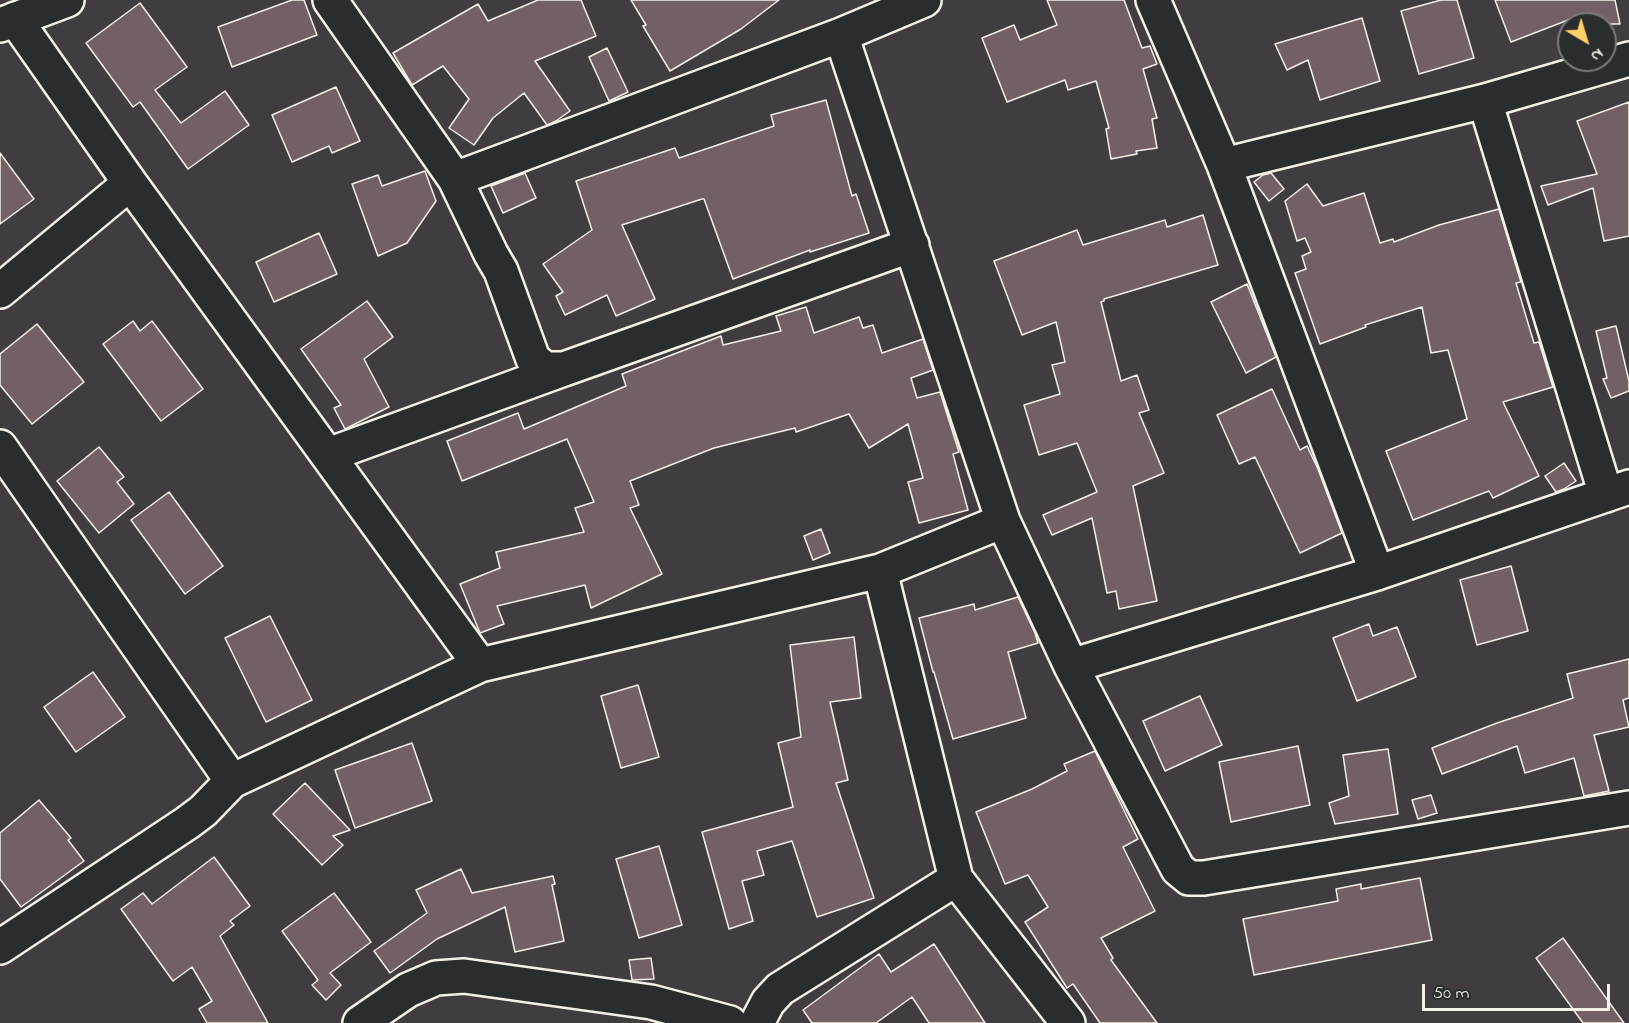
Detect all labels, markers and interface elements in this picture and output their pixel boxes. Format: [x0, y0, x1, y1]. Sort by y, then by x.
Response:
north arrow [1557, 12, 1617, 72]
text: N [1585, 42, 1608, 67]
scale bar [1425, 972, 1612, 1010]
text: 50 m [1433, 981, 1470, 1007]

